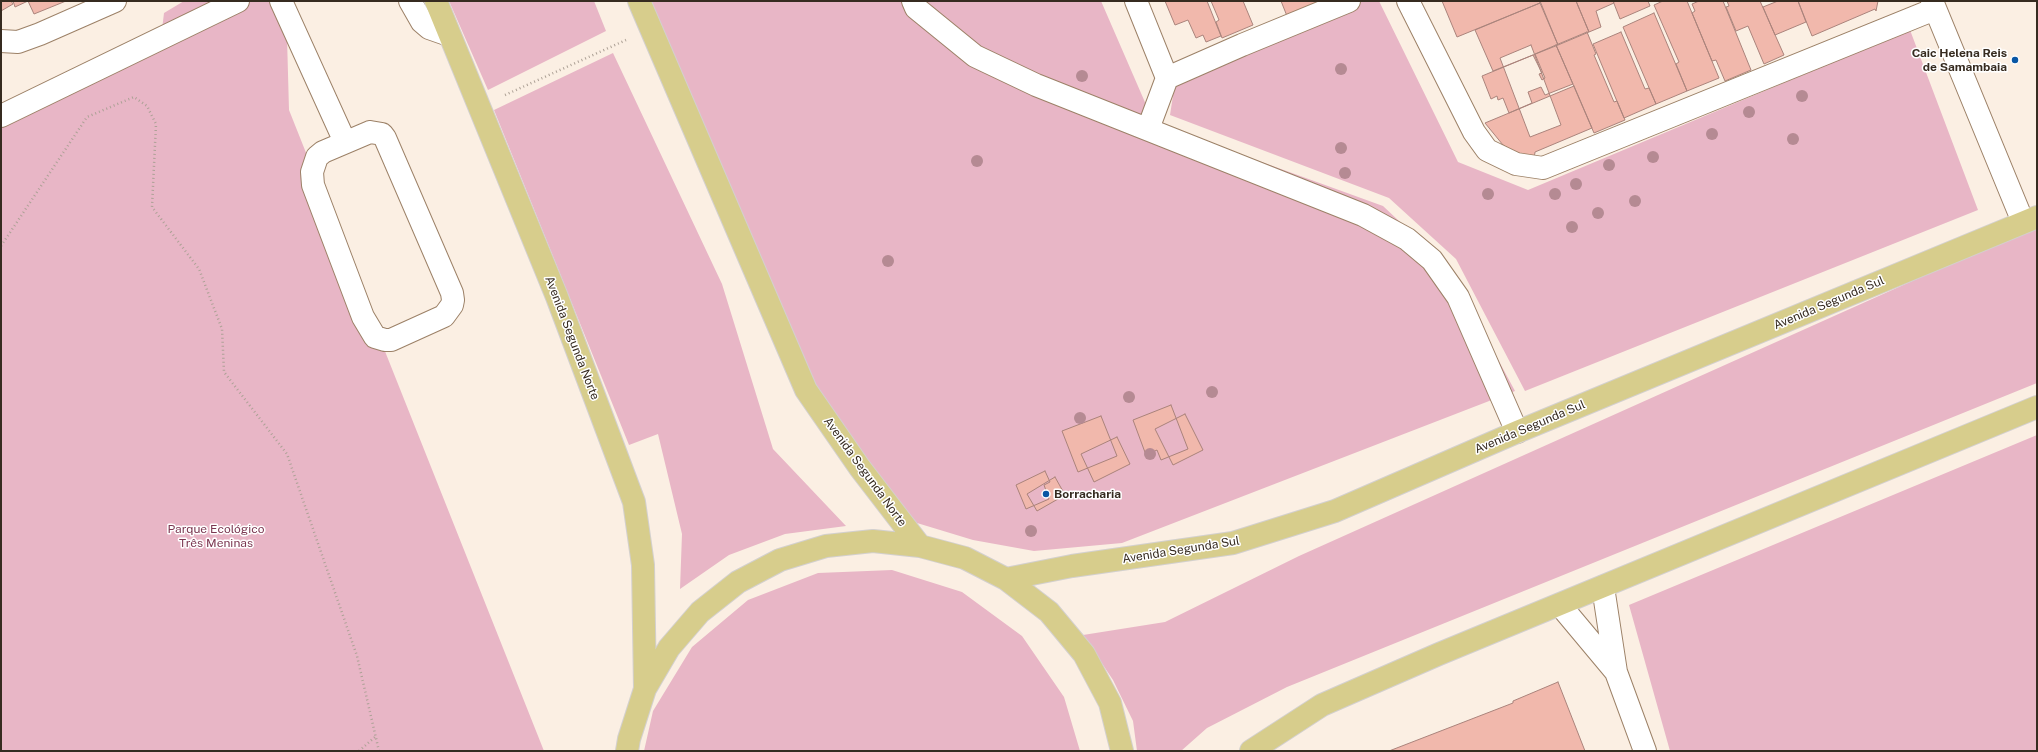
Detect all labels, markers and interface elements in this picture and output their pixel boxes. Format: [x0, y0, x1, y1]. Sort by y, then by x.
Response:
place label: Caic Helena Reis de Samambaia [1912, 46, 2007, 74]
marker: Caic Helena Reis de Samambaia [2010, 55, 2020, 65]
street label: Avenida Segunda Sul [1772, 273, 1886, 333]
street label: Avenida Segunda Norte [542, 274, 602, 402]
street label: Avenida Segunda Sul [1473, 397, 1587, 457]
street label: Avenida Segunda Norte [821, 415, 909, 529]
place label: Borracharia [1054, 487, 1121, 501]
marker: Borracharia [1041, 489, 1051, 499]
park label: Parque Ecológico Três Meninas [167, 522, 265, 550]
street label: Avenida Segunda Sul [1121, 534, 1241, 566]

